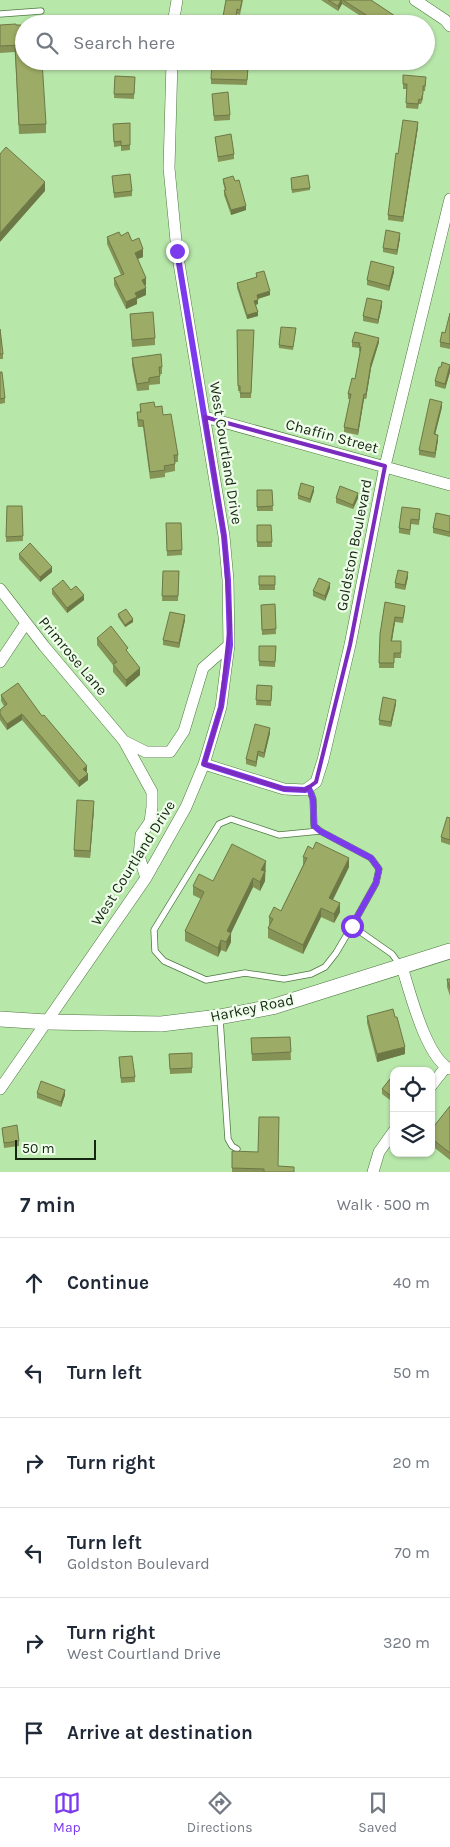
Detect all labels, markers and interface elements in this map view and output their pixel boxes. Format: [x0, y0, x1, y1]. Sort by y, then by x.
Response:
search box [15, 15, 435, 70]
icon: search [33, 29, 61, 57]
text: Search here [73, 32, 175, 54]
route end [166, 240, 189, 263]
street label: West Courtland Drive [206, 380, 246, 526]
street label: Chaffin Street [284, 415, 381, 457]
street label: Goldston Boulevard [332, 478, 376, 612]
street label: Primrose Lane [35, 613, 111, 699]
street label: West Courtland Drive [87, 797, 179, 929]
route start [341, 915, 364, 938]
street label: Harkey Road [209, 990, 295, 1026]
map controls [390, 1067, 435, 1157]
button: locate [390, 1067, 435, 1112]
button: layers [390, 1112, 435, 1157]
scale bar [15, 1137, 96, 1160]
text: 50 m [22, 1140, 55, 1157]
text: 7 min [20, 1193, 76, 1217]
text: Walk · 500 m [337, 1195, 430, 1214]
icon: ahead [20, 1269, 48, 1297]
text: Continue [67, 1272, 149, 1294]
text: 40 m [393, 1273, 430, 1292]
icon: left [20, 1359, 48, 1387]
text: Turn left [67, 1362, 142, 1384]
text: 50 m [393, 1363, 430, 1382]
icon: right [20, 1449, 48, 1477]
text: Turn right [67, 1452, 156, 1474]
text: 20 m [392, 1453, 430, 1472]
text: Turn left [67, 1532, 142, 1554]
icon: left [20, 1539, 48, 1567]
text: 70 m [394, 1543, 430, 1562]
text: Goldston Boulevard [67, 1554, 210, 1573]
text: Turn right [67, 1622, 156, 1644]
icon: right [20, 1629, 48, 1657]
text: 320 m [383, 1633, 430, 1652]
text: West Courtland Drive [67, 1644, 221, 1663]
icon: arrive [20, 1719, 48, 1747]
text: Arrive at destination [67, 1722, 253, 1744]
tab: Map [53, 1789, 81, 1836]
tab: Directions [187, 1789, 253, 1836]
tab: Saved [358, 1789, 397, 1836]

